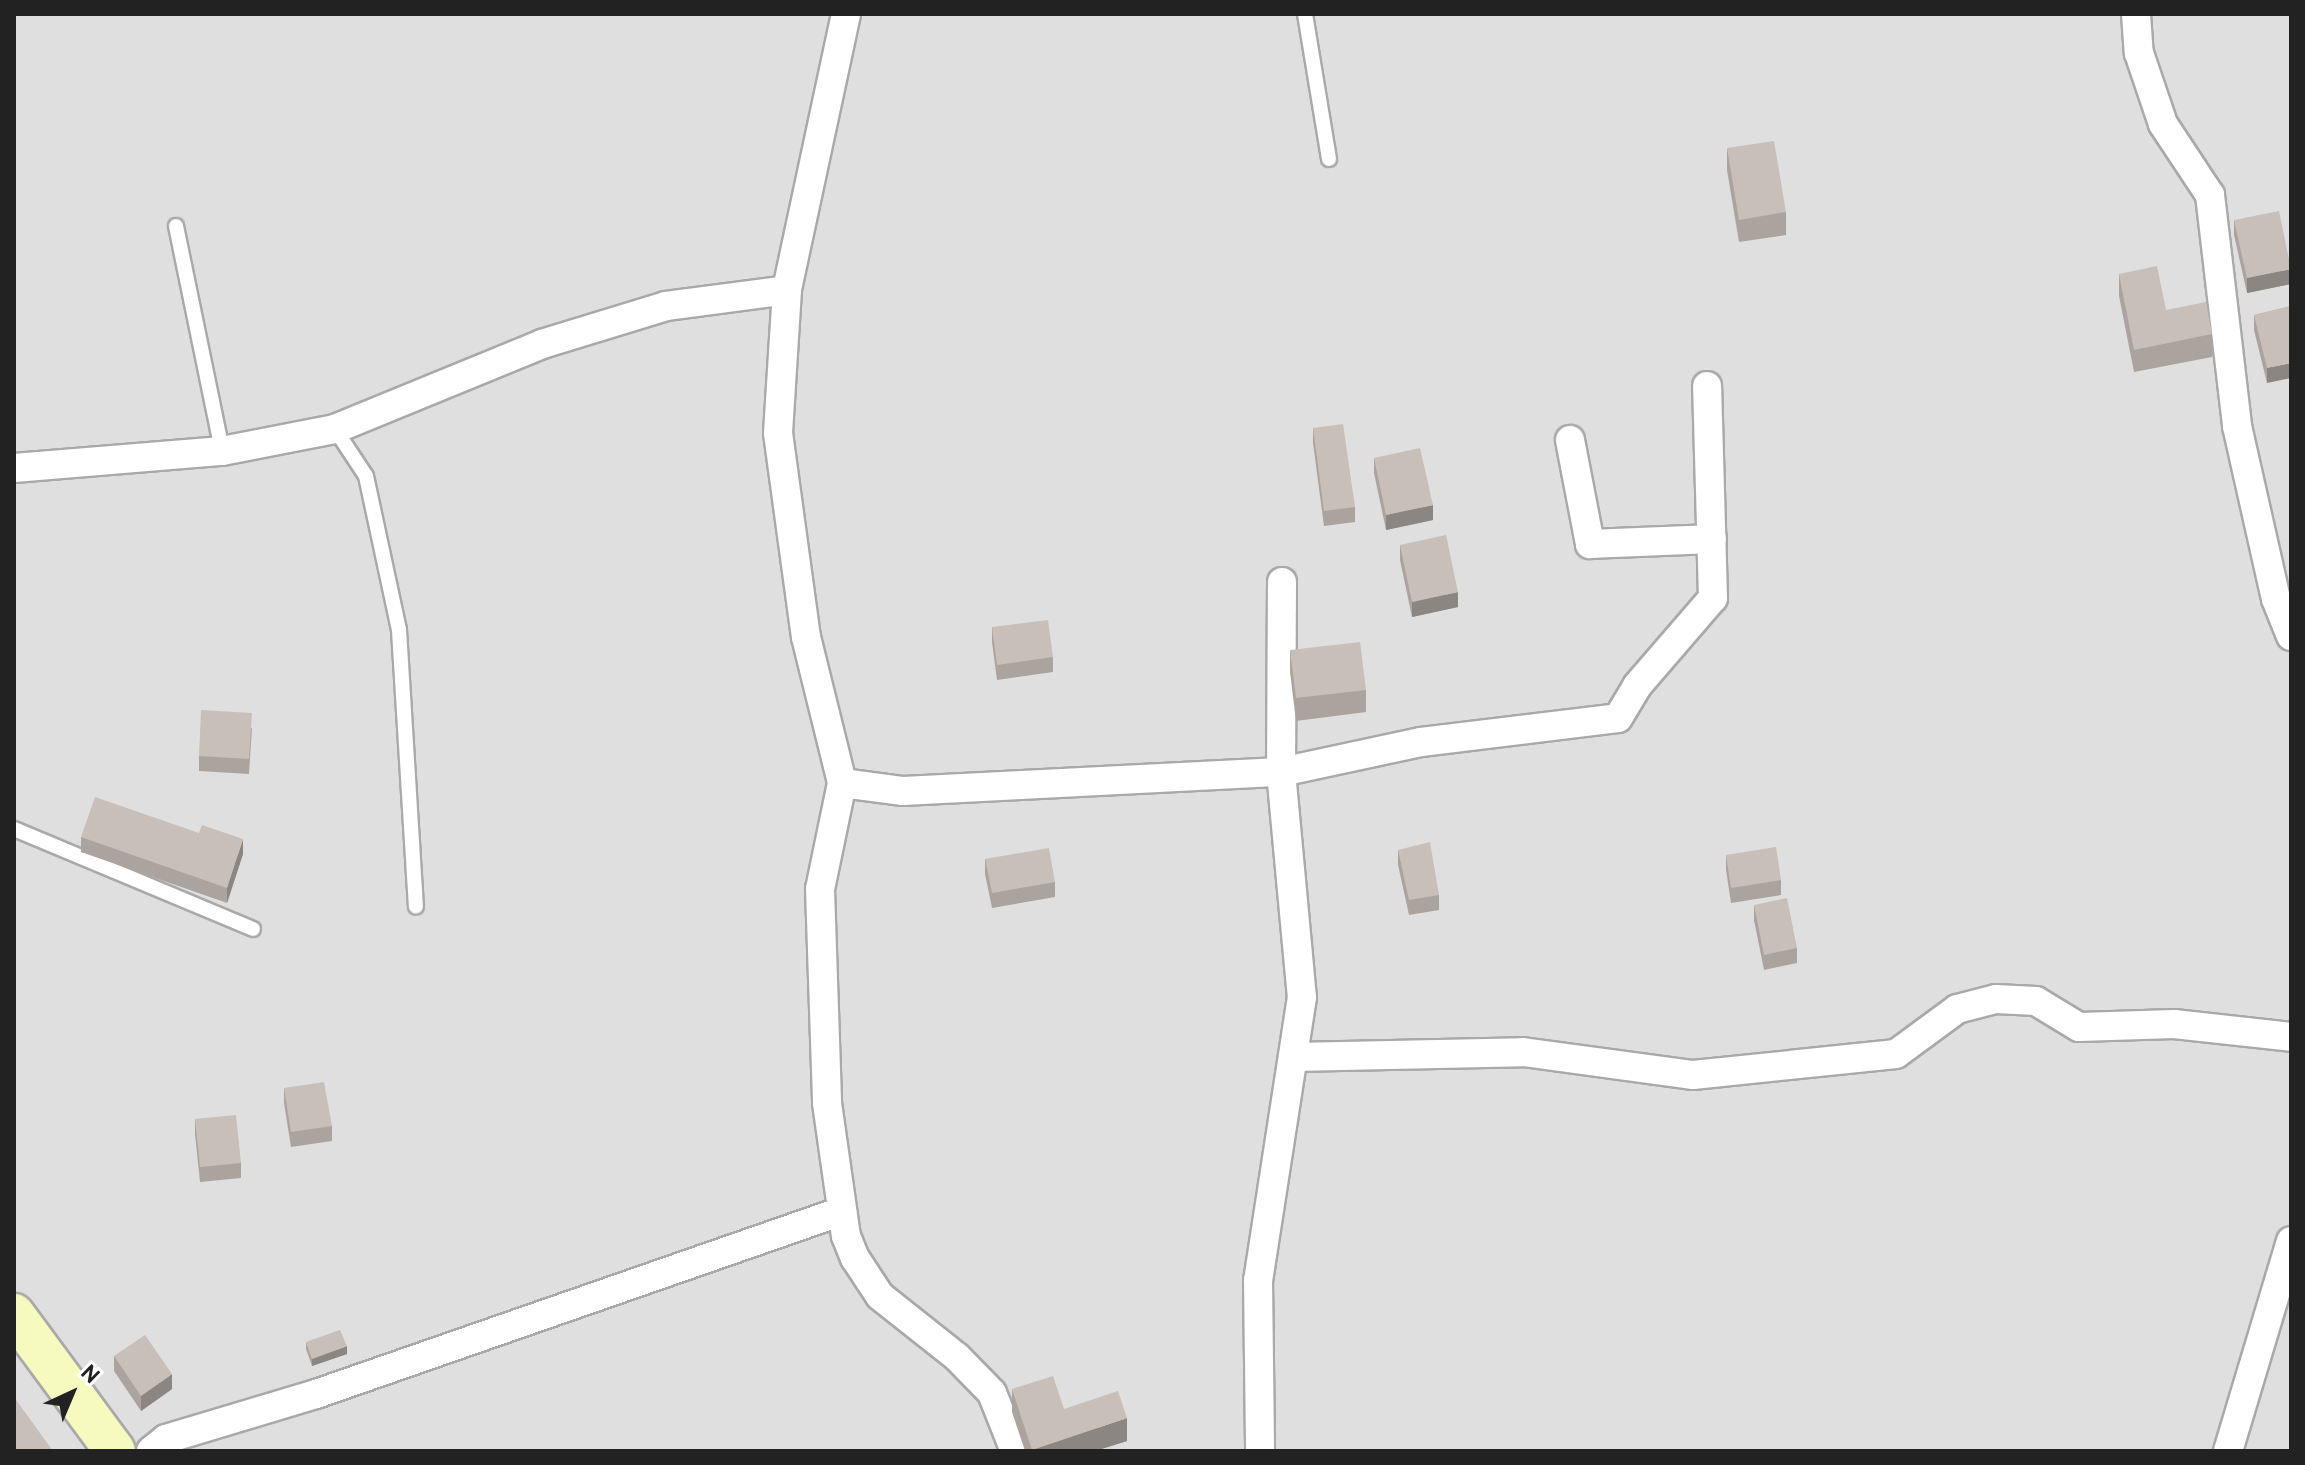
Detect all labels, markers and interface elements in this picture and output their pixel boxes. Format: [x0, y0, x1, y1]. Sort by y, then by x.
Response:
north arrow [32, 1353, 112, 1433]
text: N [74, 1360, 104, 1391]

